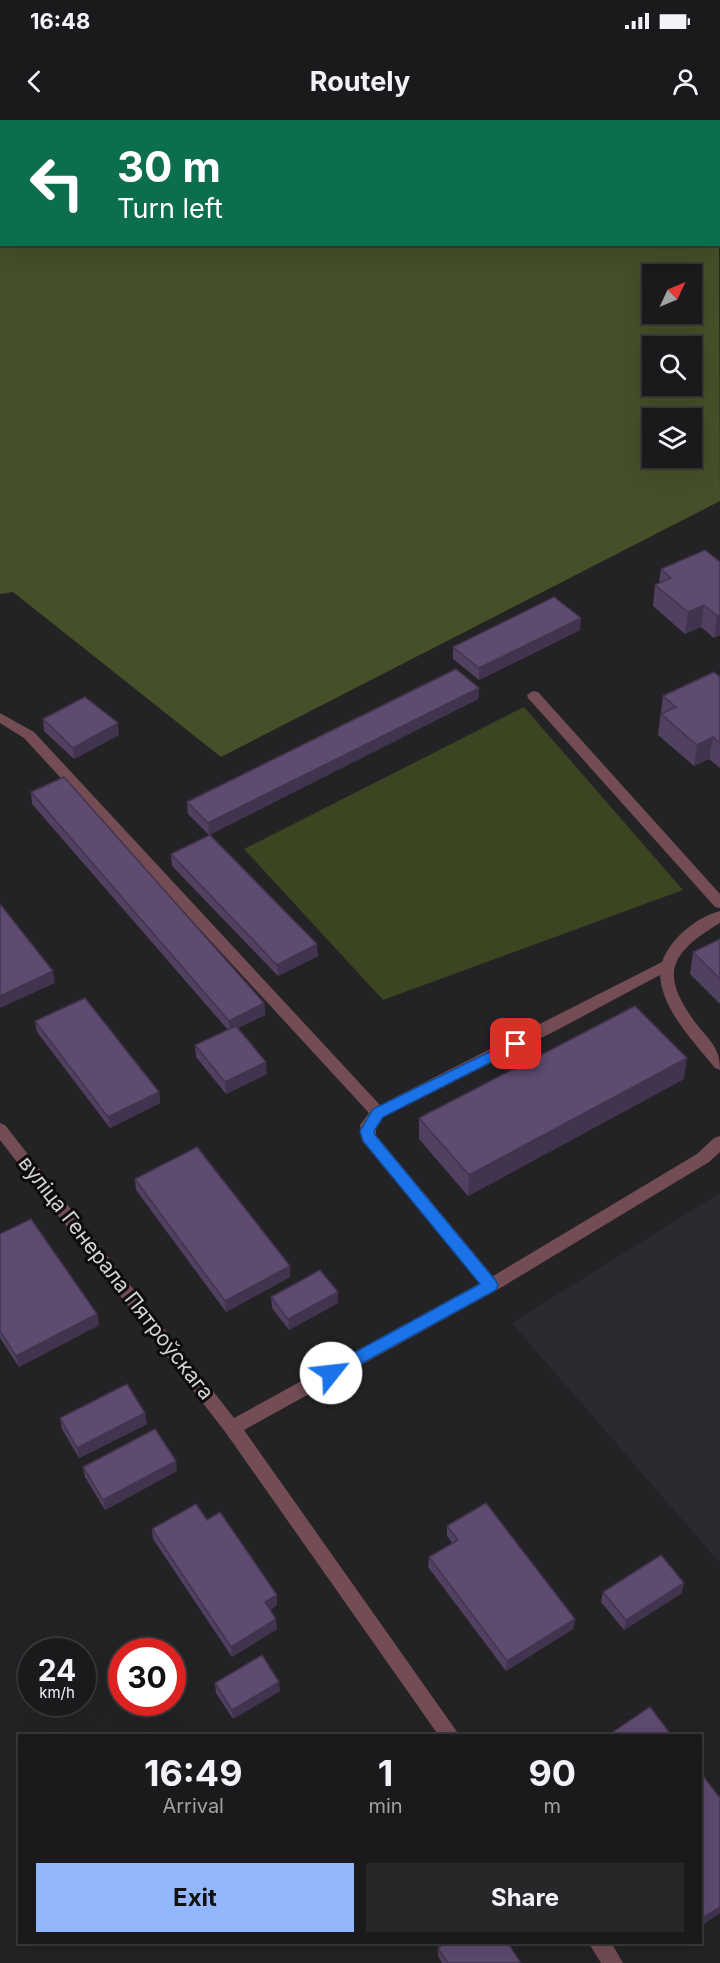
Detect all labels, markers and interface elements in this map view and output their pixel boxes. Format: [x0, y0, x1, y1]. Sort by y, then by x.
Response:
text: 16:48 [30, 8, 90, 34]
icon: back [18, 65, 51, 98]
text: Routely [310, 65, 410, 98]
icon: person [669, 65, 702, 98]
text: 30 m [117, 141, 221, 192]
icon: left [18, 144, 96, 222]
text: Turn left [117, 192, 223, 225]
north arrow [642, 264, 702, 324]
map controls [642, 264, 702, 468]
button: search [642, 336, 702, 396]
button: layers [642, 408, 702, 468]
pin [490, 1018, 541, 1069]
icon: arrive [499, 1027, 532, 1060]
street label: вуліца Генерала Пятроўскага [14, 1151, 219, 1404]
position arrow [299, 1341, 363, 1405]
speed limit sign: 30 [108, 1638, 186, 1716]
text: 24 [38, 1652, 76, 1688]
text: km/h [39, 1683, 75, 1702]
text: 16:49 [144, 1751, 243, 1795]
text: 1 [378, 1751, 393, 1795]
text: 90 [528, 1751, 576, 1795]
text: Arrival [162, 1794, 224, 1818]
text: min [368, 1794, 403, 1818]
text: m [544, 1794, 561, 1818]
button: Exit [36, 1863, 354, 1932]
button: Share [366, 1863, 684, 1932]

